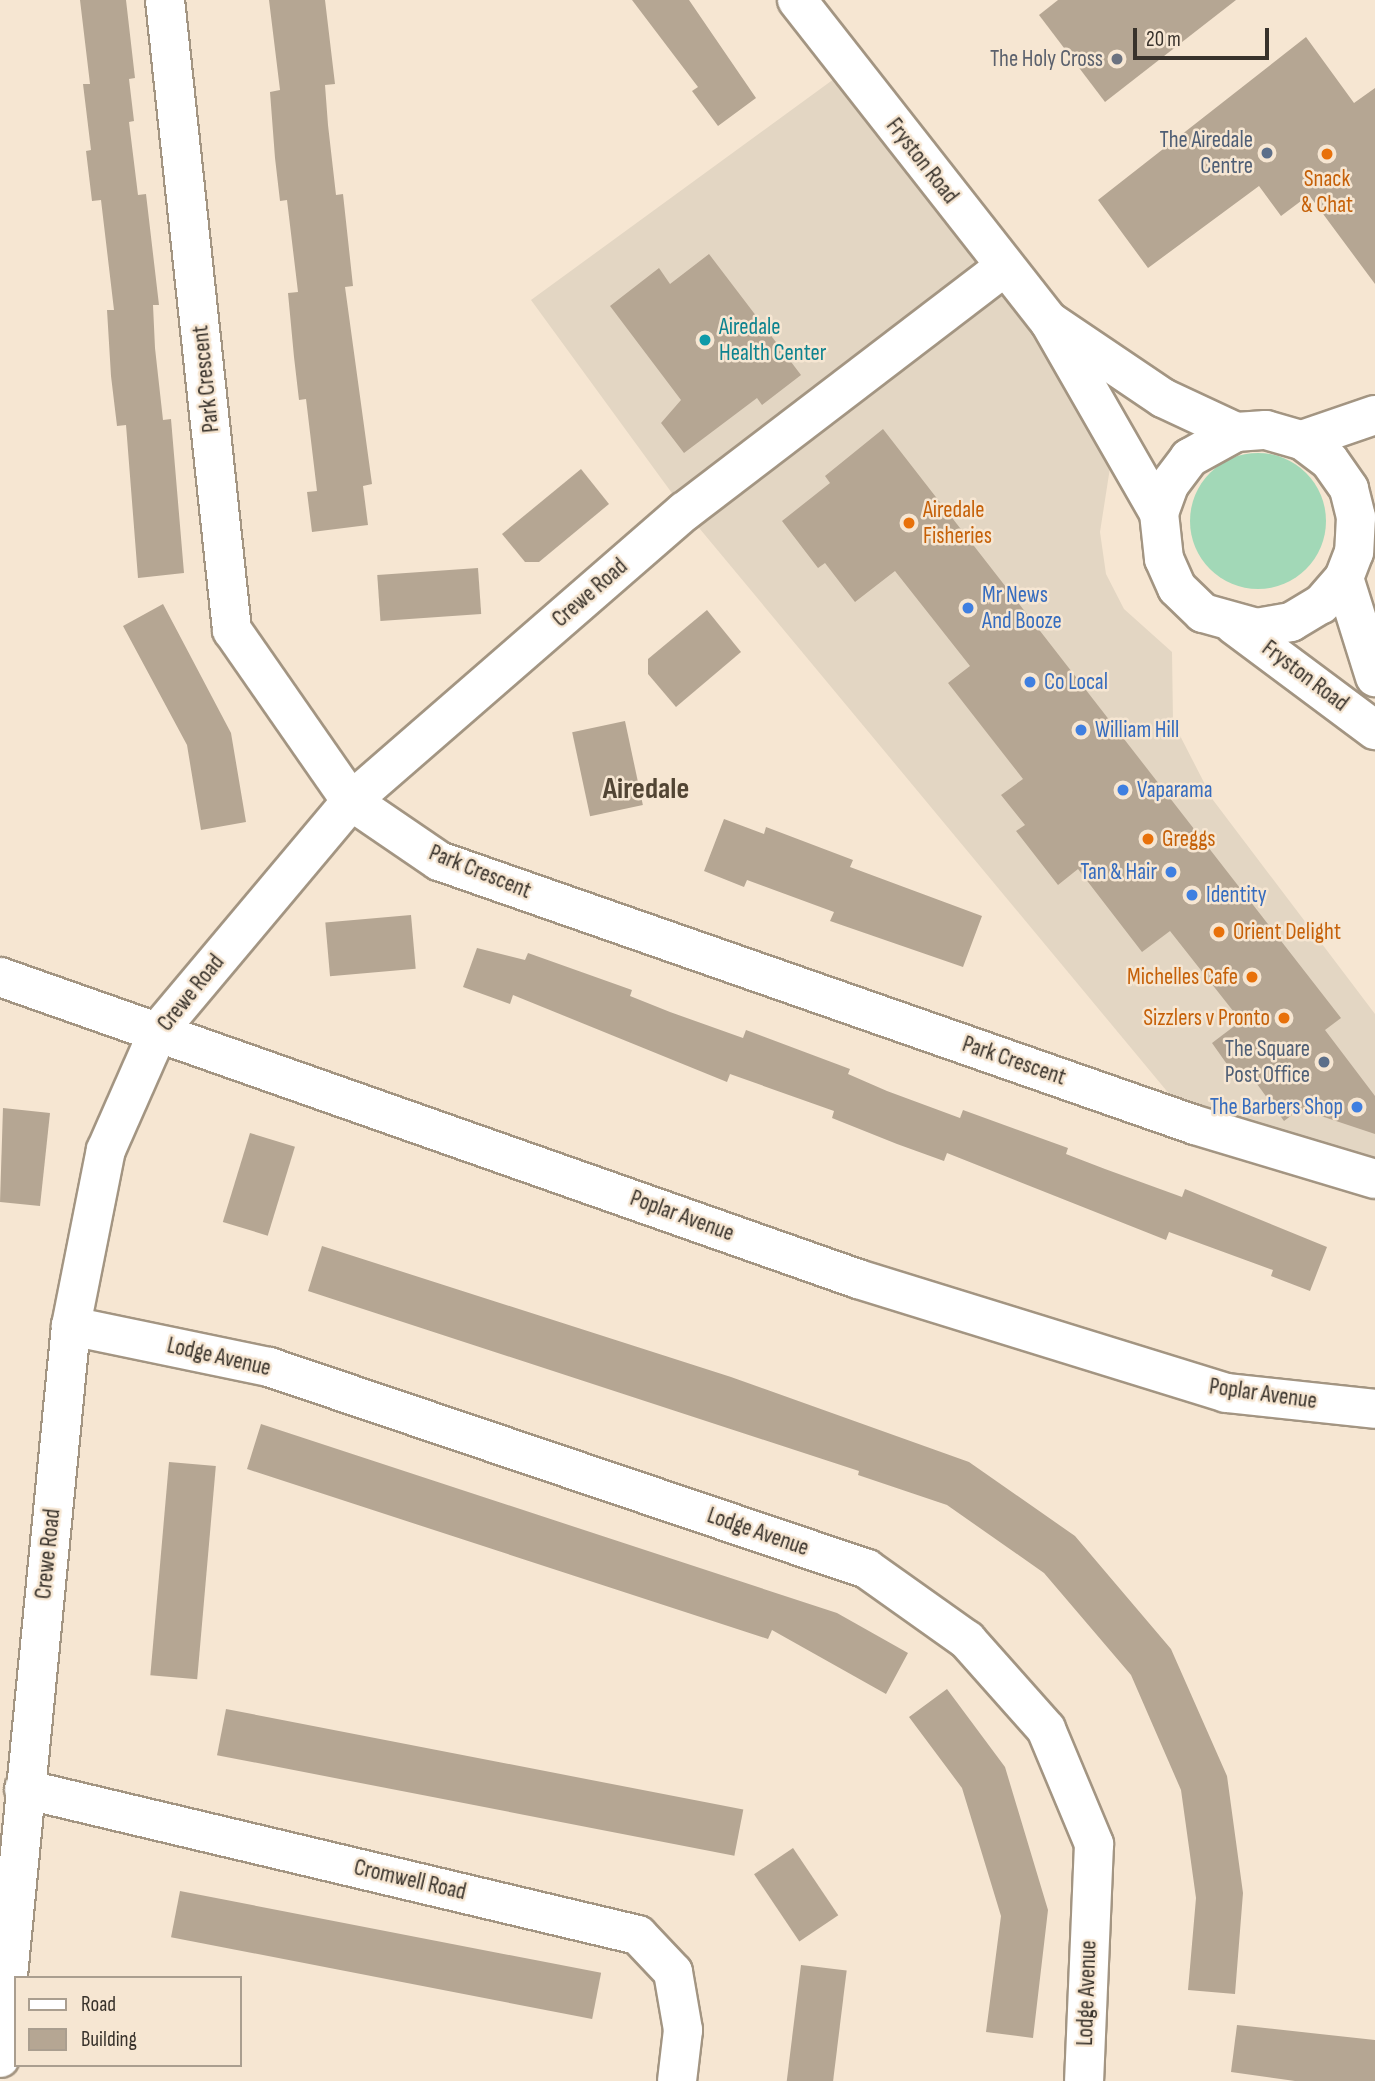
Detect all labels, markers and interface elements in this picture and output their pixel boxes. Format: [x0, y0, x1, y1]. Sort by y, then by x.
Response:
scale bar [1137, 14, 1274, 58]
text: 20 m [1146, 27, 1181, 52]
place label: The Holy Cross [990, 45, 1103, 73]
marker: The Holy Cross [1109, 51, 1125, 67]
street label: Fryston Road [880, 113, 964, 209]
place label: The Airedale Centre [1160, 126, 1253, 180]
marker: The Airedale Centre [1259, 145, 1275, 161]
marker: Snack & Chat [1319, 146, 1335, 162]
place label: Snack & Chat [1301, 165, 1353, 219]
place label: Airedale Health Center [719, 313, 826, 367]
street label: Park Crescent [187, 324, 225, 434]
marker: Airedale Health Center [697, 332, 713, 348]
place label: Airedale Fisheries [923, 496, 992, 550]
marker: Airedale Fisheries [901, 515, 917, 531]
street label: Crewe Road [547, 553, 633, 633]
place label: Mr News And Booze [982, 581, 1062, 635]
marker: Mr News And Booze [960, 600, 976, 616]
street label: Fryston Road [1256, 635, 1354, 717]
place label: Co Local [1044, 668, 1108, 696]
marker: Co Local [1022, 674, 1038, 690]
place label: William Hill [1095, 716, 1179, 744]
marker: William Hill [1073, 722, 1089, 738]
district label: Airedale [603, 771, 689, 807]
place label: Vaparama [1137, 776, 1213, 804]
marker: Vaparama [1115, 782, 1131, 798]
place label: Greggs [1162, 825, 1216, 853]
marker: Greggs [1140, 831, 1156, 847]
street label: Park Crescent [425, 839, 535, 905]
place label: Tan & Hair [1080, 858, 1157, 886]
marker: Tan & Hair [1163, 864, 1179, 880]
place label: Identity [1206, 881, 1267, 909]
marker: Identity [1184, 887, 1200, 903]
place label: Orient Delight [1233, 918, 1341, 946]
marker: Orient Delight [1211, 924, 1227, 940]
street label: Crewe Road [152, 949, 230, 1037]
place label: Michelles Cafe [1127, 963, 1238, 991]
marker: Michelles Cafe [1244, 969, 1260, 985]
place label: Sizzlers v Pronto [1143, 1004, 1270, 1032]
marker: Sizzlers v Pronto [1276, 1010, 1292, 1026]
street label: Park Crescent [959, 1030, 1069, 1092]
place label: The Square Post Office [1225, 1035, 1310, 1089]
marker: The Square Post Office [1316, 1054, 1332, 1070]
place label: The Barbers Shop [1210, 1093, 1343, 1121]
marker: The Barbers Shop [1349, 1099, 1365, 1115]
street label: Poplar Avenue [626, 1184, 738, 1248]
street label: Lodge Avenue [164, 1332, 274, 1382]
street label: Poplar Avenue [1207, 1373, 1319, 1415]
street label: Lodge Avenue [704, 1502, 812, 1562]
street label: Crewe Road [30, 1508, 66, 1600]
street label: Cromwell Road [351, 1854, 469, 1906]
street label: Lodge Avenue [1071, 1940, 1103, 2046]
legend [14, 1976, 242, 2067]
text: Road [81, 1992, 116, 2017]
text: Building [81, 2027, 137, 2052]

